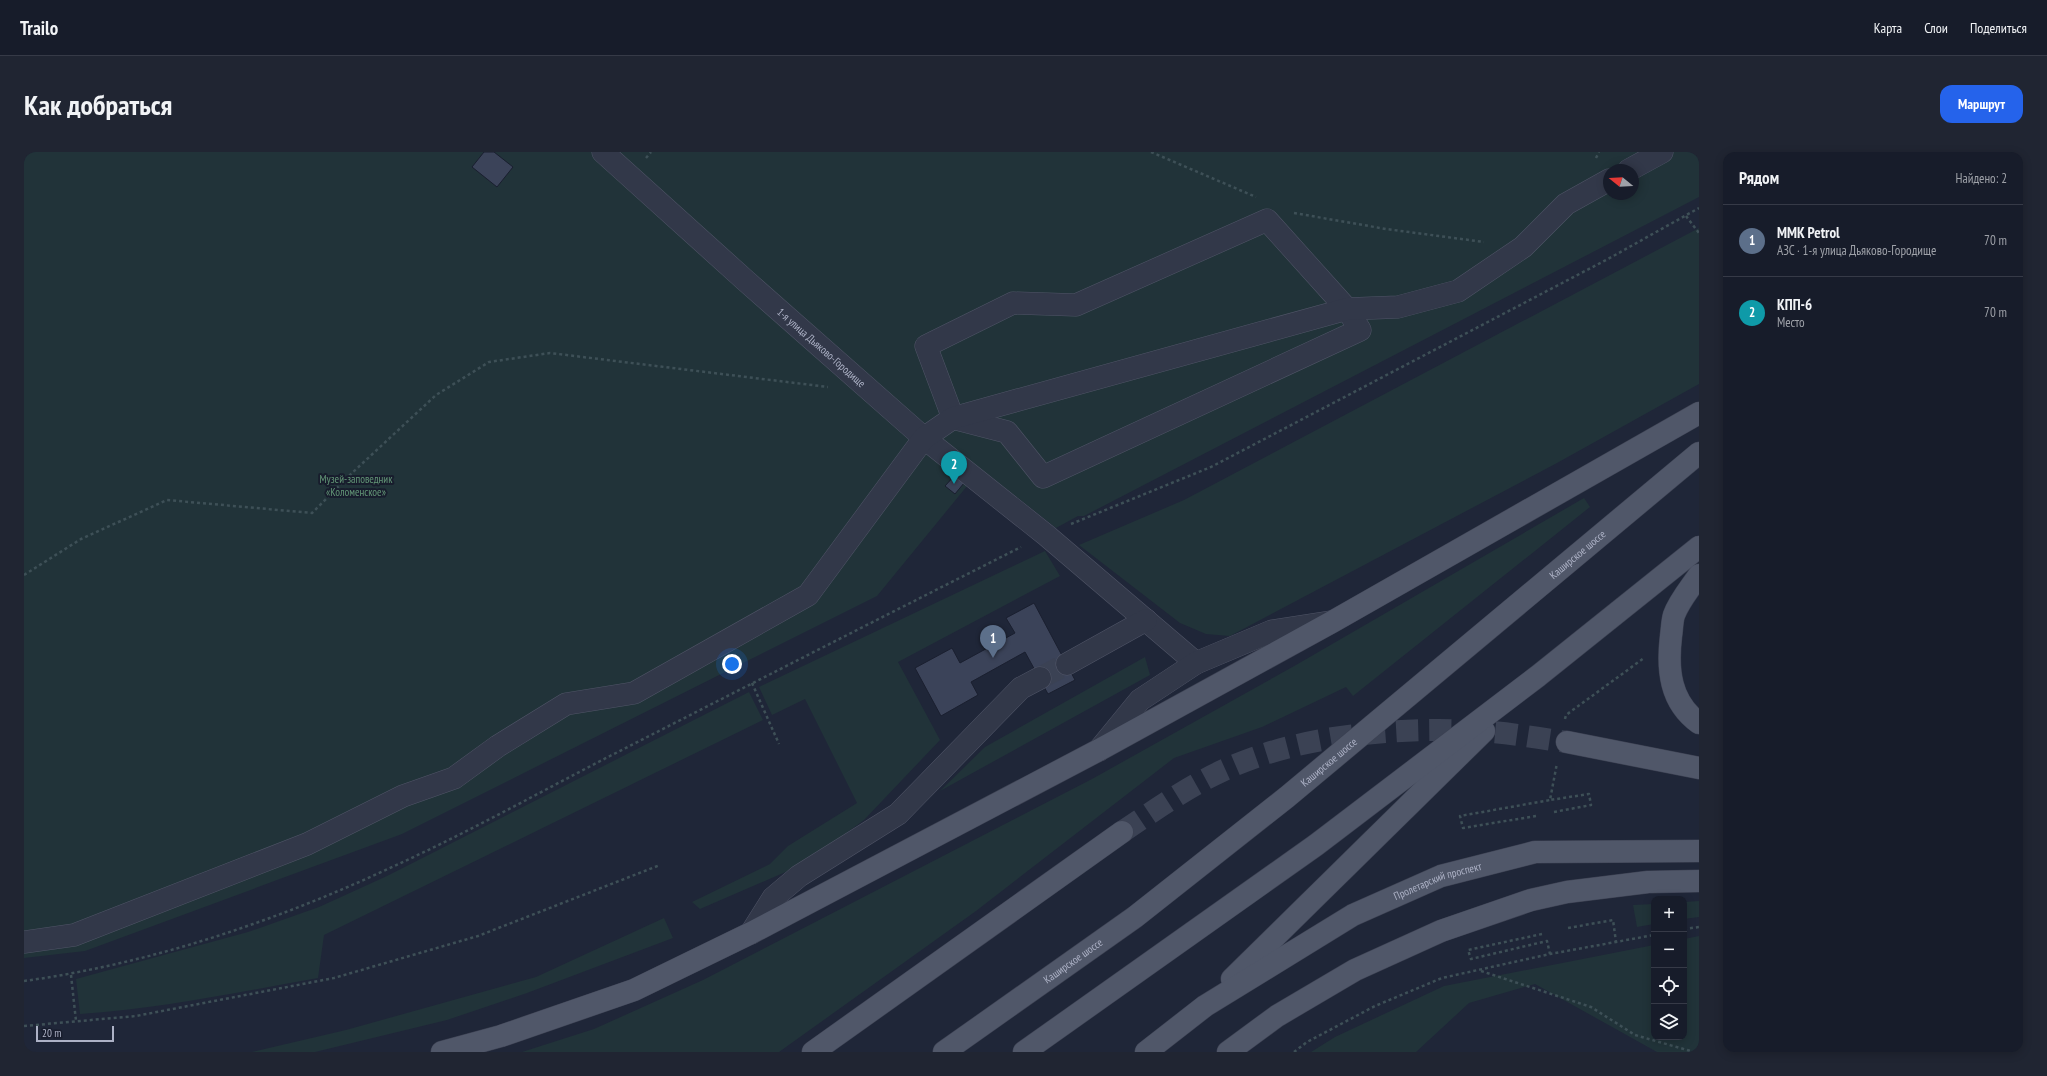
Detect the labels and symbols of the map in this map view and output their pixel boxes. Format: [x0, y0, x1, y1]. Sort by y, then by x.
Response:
north arrow [1603, 164, 1639, 200]
street label: 1-я улица Дьяково-Городище [774, 305, 869, 390]
pin: 2 [941, 451, 967, 484]
park label: Музей-заповедник «Коломенское» [320, 472, 393, 499]
street label: Каширское шоссе [1546, 527, 1609, 582]
pin: 1 [980, 625, 1006, 658]
your location [722, 654, 742, 674]
street label: Каширское шоссе [1298, 734, 1360, 790]
street label: Пролетарский проспект [1391, 859, 1483, 903]
street label: Каширское шоссе [1041, 935, 1106, 986]
scale bar [36, 1024, 114, 1043]

